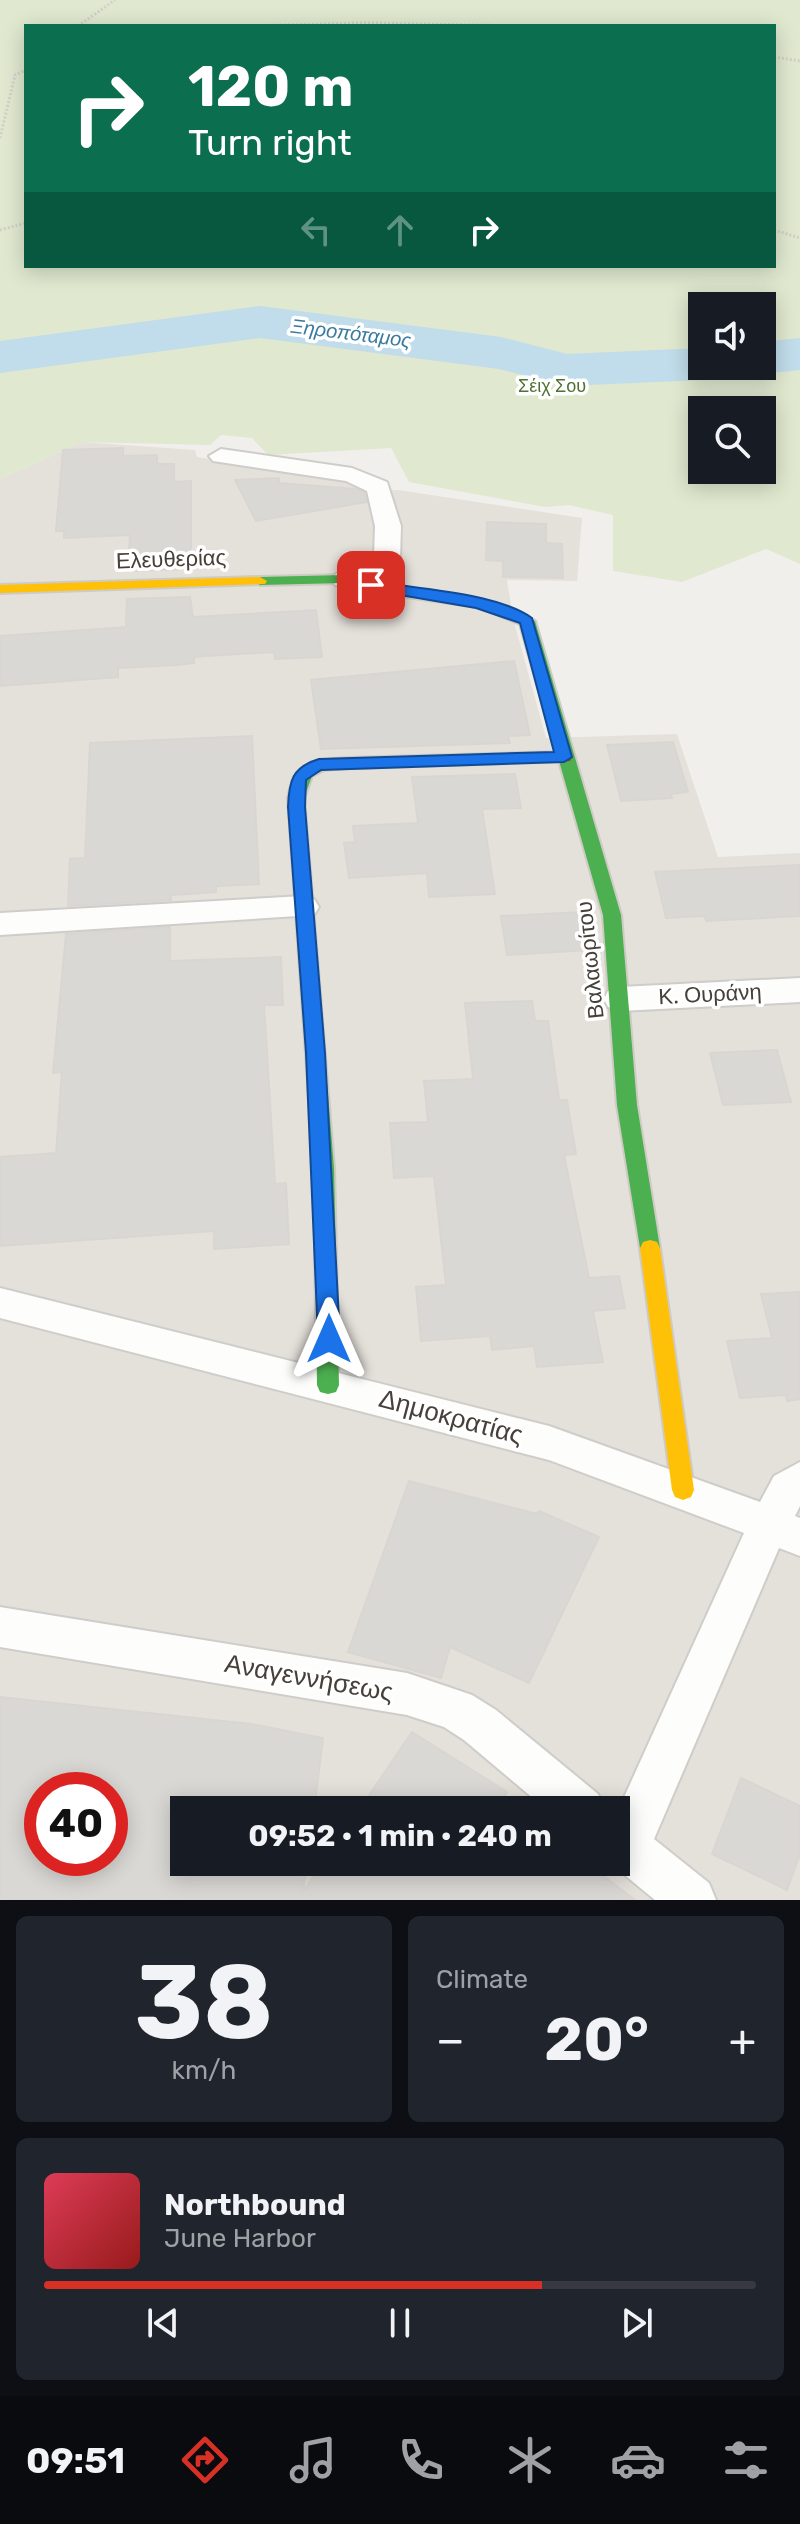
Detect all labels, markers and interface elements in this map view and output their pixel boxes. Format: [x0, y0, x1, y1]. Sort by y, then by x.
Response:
text: 120 m [188, 54, 354, 120]
icon: right [56, 56, 160, 160]
text: Turn right [188, 121, 352, 164]
icon: left [294, 208, 338, 252]
icon: ahead [378, 208, 422, 252]
icon: right [462, 208, 506, 252]
map controls [688, 292, 776, 484]
button: sound [688, 292, 776, 380]
water label: Ξηροπόταμος [289, 314, 413, 352]
park label: Σέιχ Σου [518, 375, 586, 397]
button: search [688, 396, 776, 484]
street label: Ελευθερίας [115, 544, 227, 574]
pin [337, 551, 405, 619]
icon: arrive [349, 563, 393, 607]
street label: Βαλαωρίτου [570, 900, 610, 1020]
street label: Κ. Ουράνη [658, 978, 762, 1010]
position arrow [287, 1297, 371, 1381]
street label: Δημοκρατίας [376, 1383, 526, 1451]
street label: Αναγεννήσεως [222, 1648, 396, 1708]
speed limit sign: 40 [24, 1772, 128, 1876]
text: 09:52 · 1 min · 240 m [248, 1818, 552, 1854]
text: 38 [135, 1941, 273, 2064]
text: Climate [436, 1964, 528, 1995]
text: 20° [544, 2004, 649, 2075]
text: − [436, 2014, 465, 2066]
text: + [729, 2014, 756, 2066]
text: km/h [172, 2055, 236, 2086]
text: Northbound [164, 2187, 346, 2223]
text: June Harbor [164, 2223, 316, 2254]
icon: previous [141, 2301, 185, 2345]
icon: pause [378, 2301, 422, 2345]
icon: next [615, 2301, 659, 2345]
icon: directions [177, 2432, 233, 2488]
icon: music [285, 2432, 341, 2488]
icon: phone [393, 2432, 449, 2488]
icon: climate [502, 2432, 558, 2488]
icon: car [610, 2432, 666, 2488]
icon: filters [718, 2432, 774, 2488]
text: 09:51 [26, 2439, 125, 2482]

